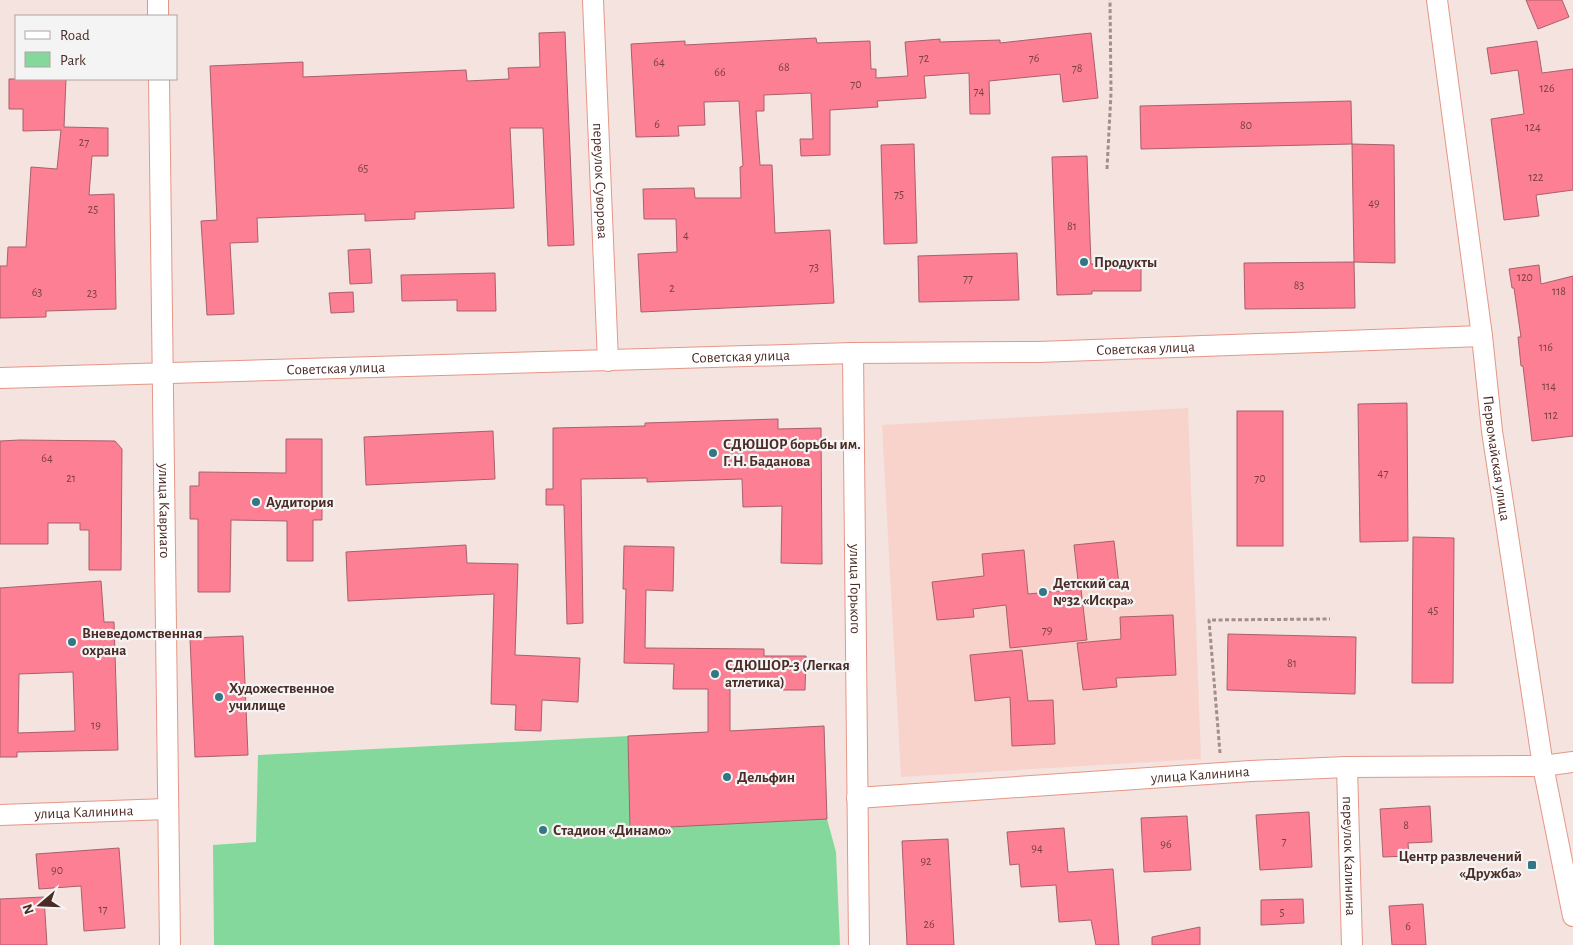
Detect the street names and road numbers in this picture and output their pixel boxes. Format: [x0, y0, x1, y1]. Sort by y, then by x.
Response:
street label: переулок Суворова [591, 122, 610, 239]
street label: Советская улица [1096, 339, 1195, 357]
street label: Советская улица [691, 347, 790, 365]
street label: Советская улица [286, 359, 386, 377]
street label: Первомайская улица [1481, 395, 1513, 522]
street label: улица Кавриаго [156, 462, 173, 558]
street label: улица Горького [847, 543, 863, 634]
street label: улица Калинина [1149, 764, 1250, 785]
street label: переулок Калинина [1340, 796, 1359, 916]
street label: улица Калинина [33, 803, 134, 821]

